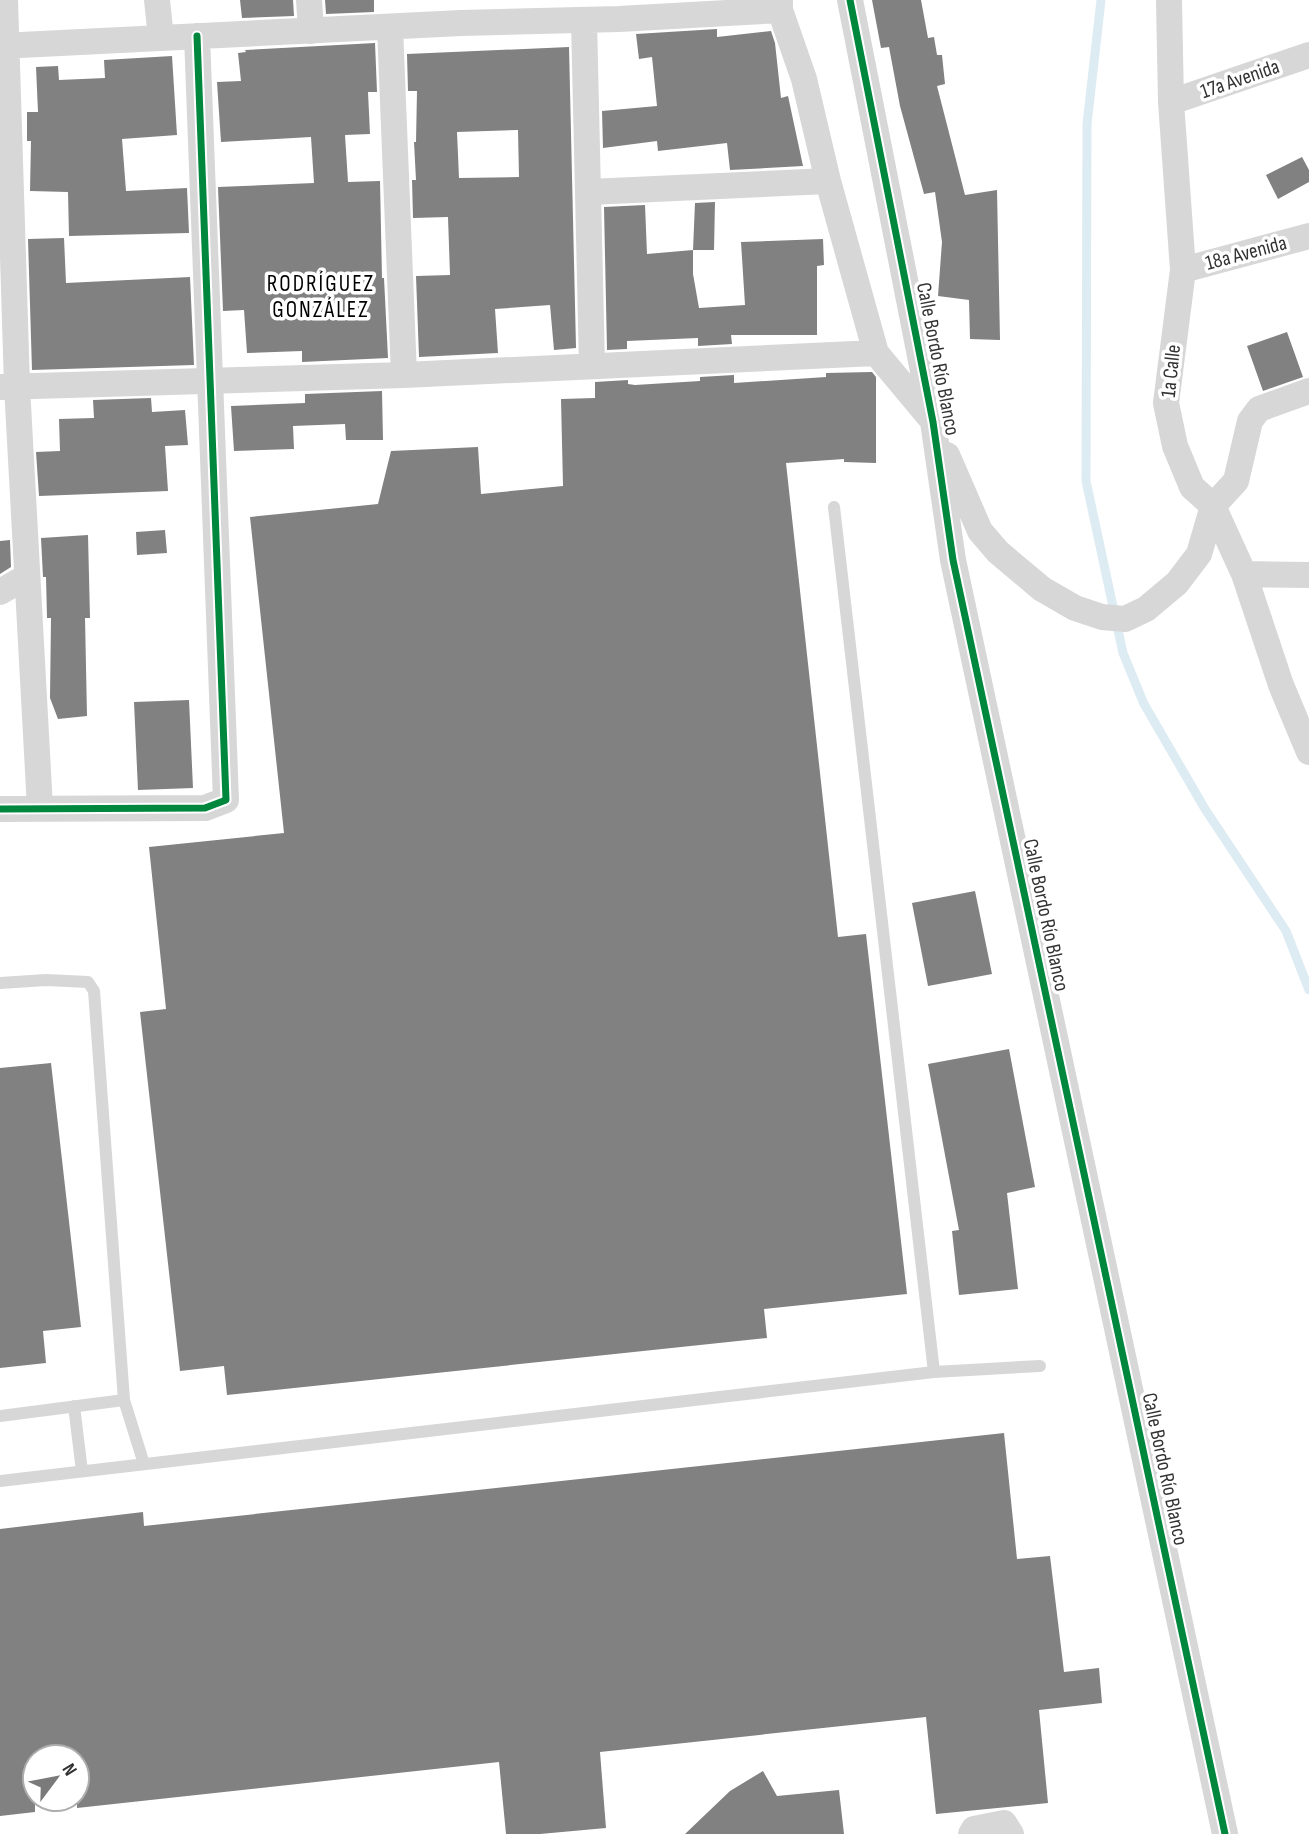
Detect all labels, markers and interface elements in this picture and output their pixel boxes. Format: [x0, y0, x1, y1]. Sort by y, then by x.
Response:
street label: 17a Avenida [1197, 54, 1283, 104]
street label: 18a Avenida [1203, 230, 1289, 276]
district label: RODRÍGUEZ GONZÁLEZ [267, 270, 375, 324]
street label: Calle Bordo Río Blanco [911, 280, 965, 438]
street label: 1a Calle [1156, 343, 1186, 399]
street label: Calle Bordo Río Blanco [1018, 837, 1074, 993]
street label: Calle Bordo Río Blanco [1137, 1391, 1193, 1547]
north arrow [21, 1743, 91, 1813]
text: N [57, 1759, 82, 1780]

